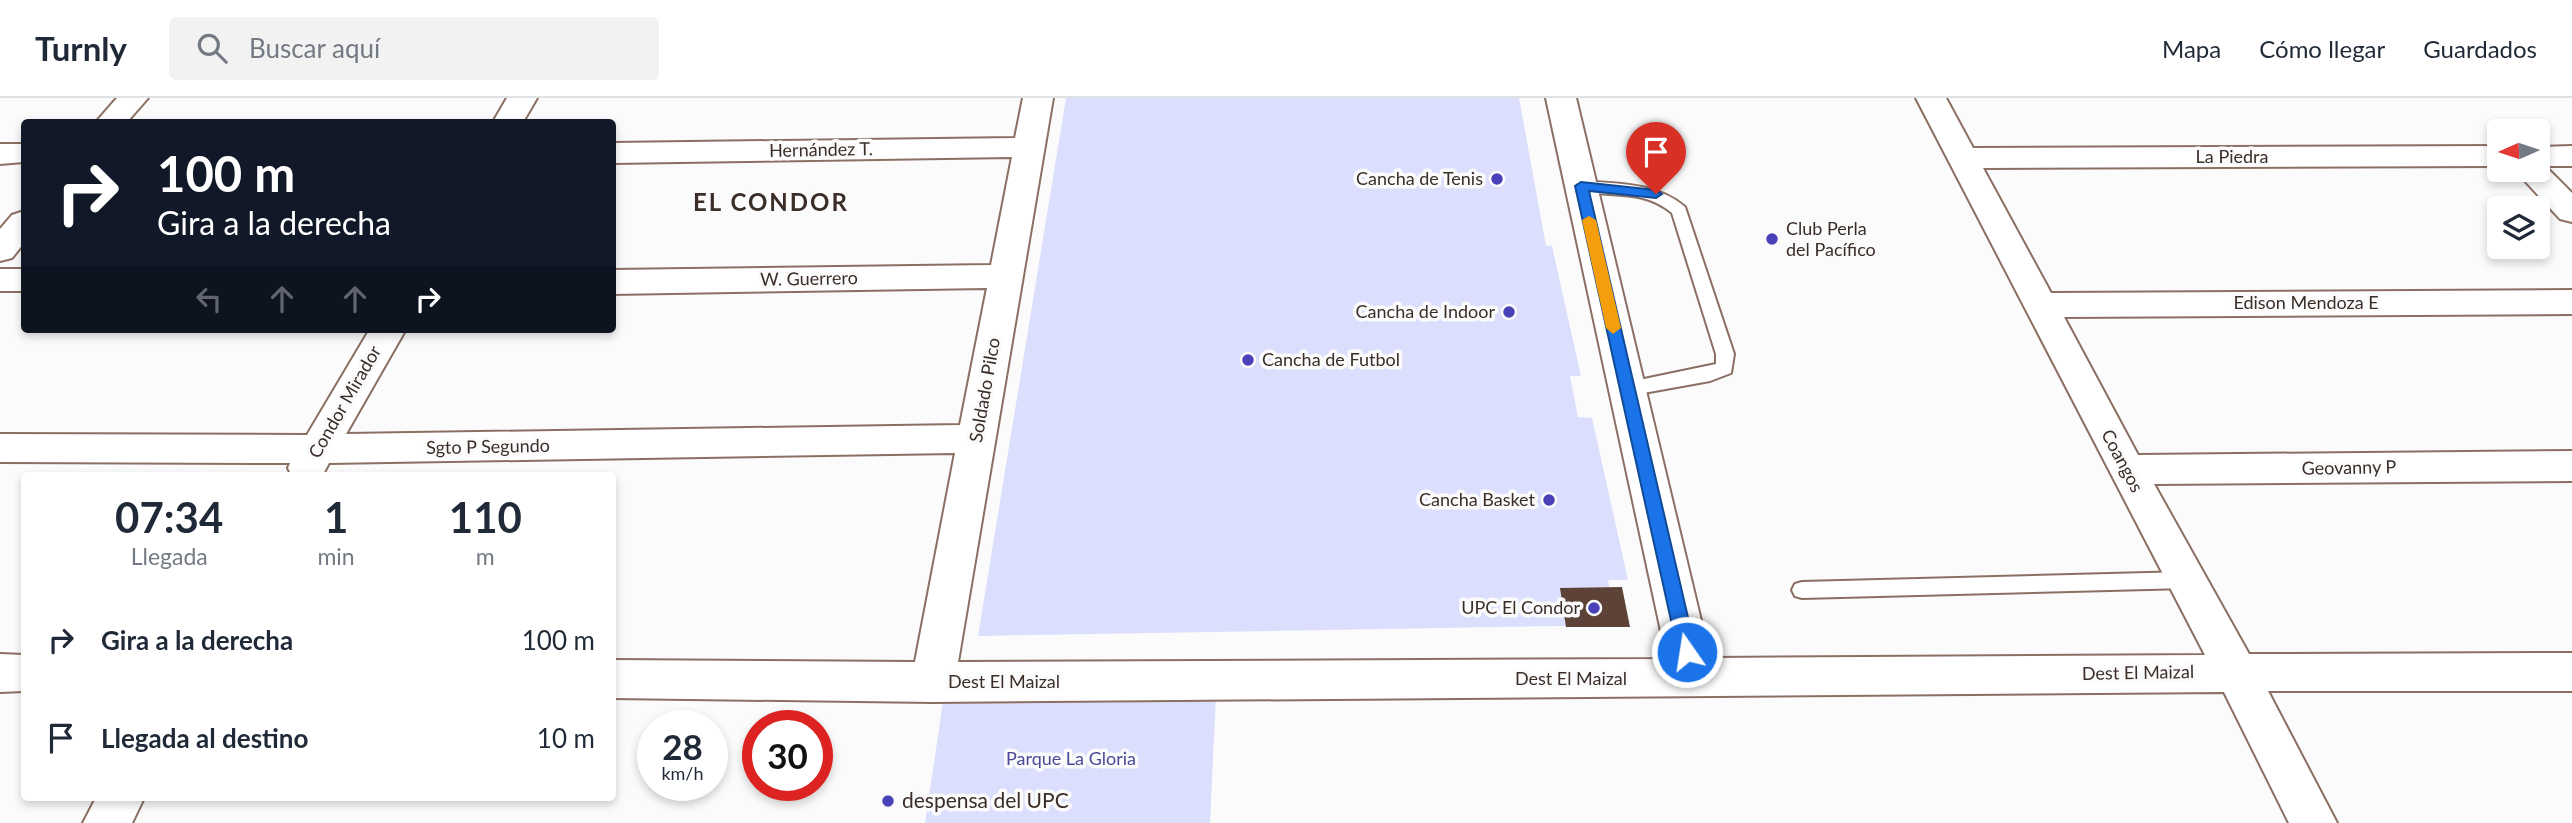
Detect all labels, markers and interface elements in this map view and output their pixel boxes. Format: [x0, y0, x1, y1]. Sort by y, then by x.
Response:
search box [169, 17, 659, 80]
text: Turnly [35, 28, 127, 68]
icon: search [193, 29, 231, 67]
text: Buscar aquí [249, 32, 380, 64]
text: Mapa [2162, 34, 2221, 63]
text: Cómo llegar [2259, 34, 2385, 63]
text: Guardados [2423, 34, 2537, 63]
north arrow [2487, 119, 2550, 182]
map controls [2487, 119, 2550, 259]
pin [1626, 122, 1686, 194]
icon: arrive [1637, 133, 1675, 171]
street label: Hernández T. [769, 137, 873, 161]
text: 100 m [157, 144, 295, 202]
street label: La Piedra [2196, 145, 2268, 167]
icon: right [42, 147, 133, 238]
place label: Cancha de Tenis [1356, 167, 1483, 189]
marker: Cancha de Tenis [1489, 171, 1505, 187]
district label: EL CONDOR [693, 187, 849, 216]
button: layers [2487, 196, 2550, 259]
text: Gira a la derecha [157, 203, 391, 242]
place label: Club Perla del Pacífico [1786, 217, 1876, 260]
marker: Club Perla del Pacífico [1764, 231, 1780, 247]
street label: W. Guerrero [760, 266, 858, 290]
icon: left [190, 280, 228, 318]
icon: ahead [263, 280, 301, 318]
icon: ahead [336, 280, 374, 318]
icon: right [409, 280, 447, 318]
street label: Edison Mendoza E [2233, 291, 2379, 313]
place label: Cancha de Indoor [1356, 300, 1495, 322]
marker: Cancha de Indoor [1501, 304, 1517, 320]
street label: Soldado Pilco [964, 336, 1004, 444]
street label: Condor Mirador [303, 341, 385, 462]
place label: Cancha de Futbol [1262, 348, 1400, 370]
marker: Cancha de Futbol [1240, 352, 1256, 368]
street label: Coangos [2097, 425, 2149, 496]
street label: Sgto P Segundo [426, 434, 550, 458]
street label: Geovanny P [2301, 455, 2397, 479]
place label: Cancha Basket [1419, 488, 1536, 510]
text: 07:34 [115, 492, 223, 542]
text: 1 [324, 492, 348, 542]
text: 110 [449, 492, 522, 542]
marker: Cancha Basket [1541, 492, 1557, 508]
text: Llegada [131, 542, 208, 570]
text: min [317, 542, 355, 570]
text: m [476, 542, 495, 570]
place label: UPC El Condor [1461, 596, 1580, 618]
marker: UPC El Condor [1586, 600, 1602, 616]
position arrow [1650, 615, 1724, 689]
icon: right [42, 621, 80, 659]
text: Gira a la derecha [101, 624, 293, 656]
text: 100 m [522, 624, 595, 656]
street label: Dest El Maizal [2082, 660, 2194, 684]
street label: Dest El Maizal [1515, 667, 1627, 689]
street label: Dest El Maizal [948, 670, 1060, 692]
speed limit sign: 30 [742, 710, 833, 801]
icon: arrive [42, 719, 80, 757]
text: Llegada al destino [101, 722, 308, 754]
text: 10 m [537, 722, 595, 754]
text: 28 [662, 725, 703, 767]
park label: Parque La Gloria [1006, 747, 1136, 769]
text: km/h [661, 762, 704, 784]
place label: despensa del UPC [902, 787, 1069, 812]
marker: despensa del UPC [880, 793, 896, 809]

